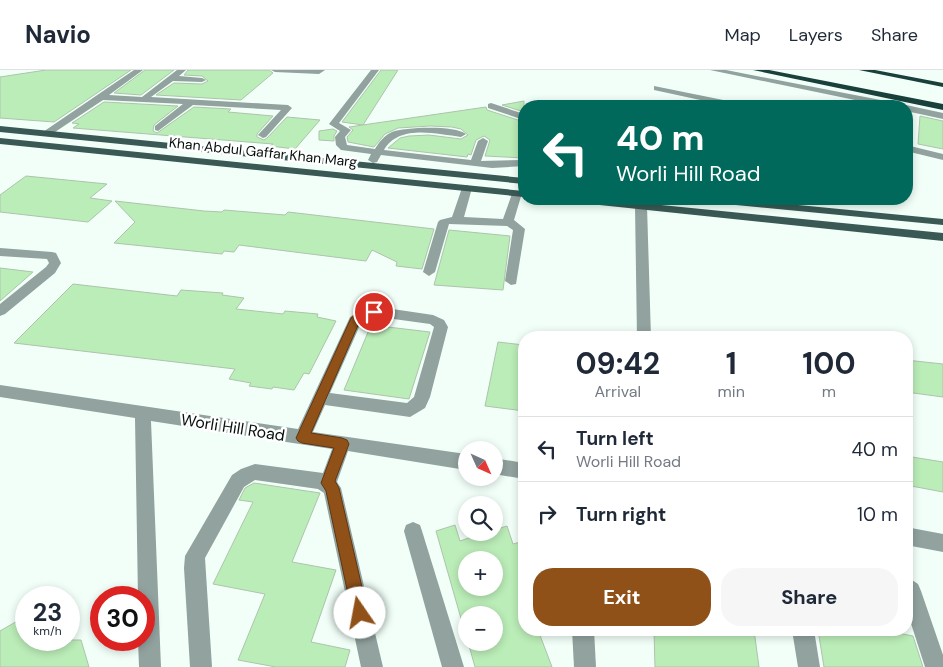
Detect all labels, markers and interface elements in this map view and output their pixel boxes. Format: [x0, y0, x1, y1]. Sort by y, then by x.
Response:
text: Navio [25, 19, 91, 50]
text: Map [725, 23, 761, 47]
text: Layers [789, 23, 843, 47]
text: Share [871, 23, 918, 47]
text: 40 m [616, 115, 705, 161]
icon: left [533, 120, 598, 185]
street label: Khan Abdul Gaffar Khan Marg [168, 133, 358, 171]
text: Worli Hill Road [616, 159, 761, 188]
pin [353, 291, 395, 333]
icon: arrive [360, 298, 388, 326]
text: 09:42 [575, 344, 660, 383]
text: 1 [726, 344, 737, 383]
text: 100 [802, 344, 856, 383]
text: Arrival [594, 381, 641, 402]
text: min [718, 381, 745, 402]
text: m [822, 381, 836, 402]
street label: Worli Hill Road [179, 409, 286, 446]
text: Turn left [576, 426, 654, 451]
icon: left [533, 435, 561, 463]
text: 40 m [851, 437, 898, 462]
north arrow [458, 441, 502, 486]
map controls [458, 441, 503, 651]
text: Worli Hill Road [576, 451, 681, 472]
button: search [458, 496, 503, 541]
icon: right [533, 500, 561, 528]
text: Turn right [576, 502, 666, 527]
text: 10 m [857, 502, 898, 527]
button: + [458, 551, 503, 596]
button: Exit [533, 568, 711, 626]
button: Share [721, 568, 898, 626]
speed limit sign: 30 [90, 586, 155, 651]
position arrow [333, 586, 385, 638]
text: 23 [33, 596, 62, 629]
button: − [458, 606, 503, 651]
text: km/h [33, 623, 62, 639]

